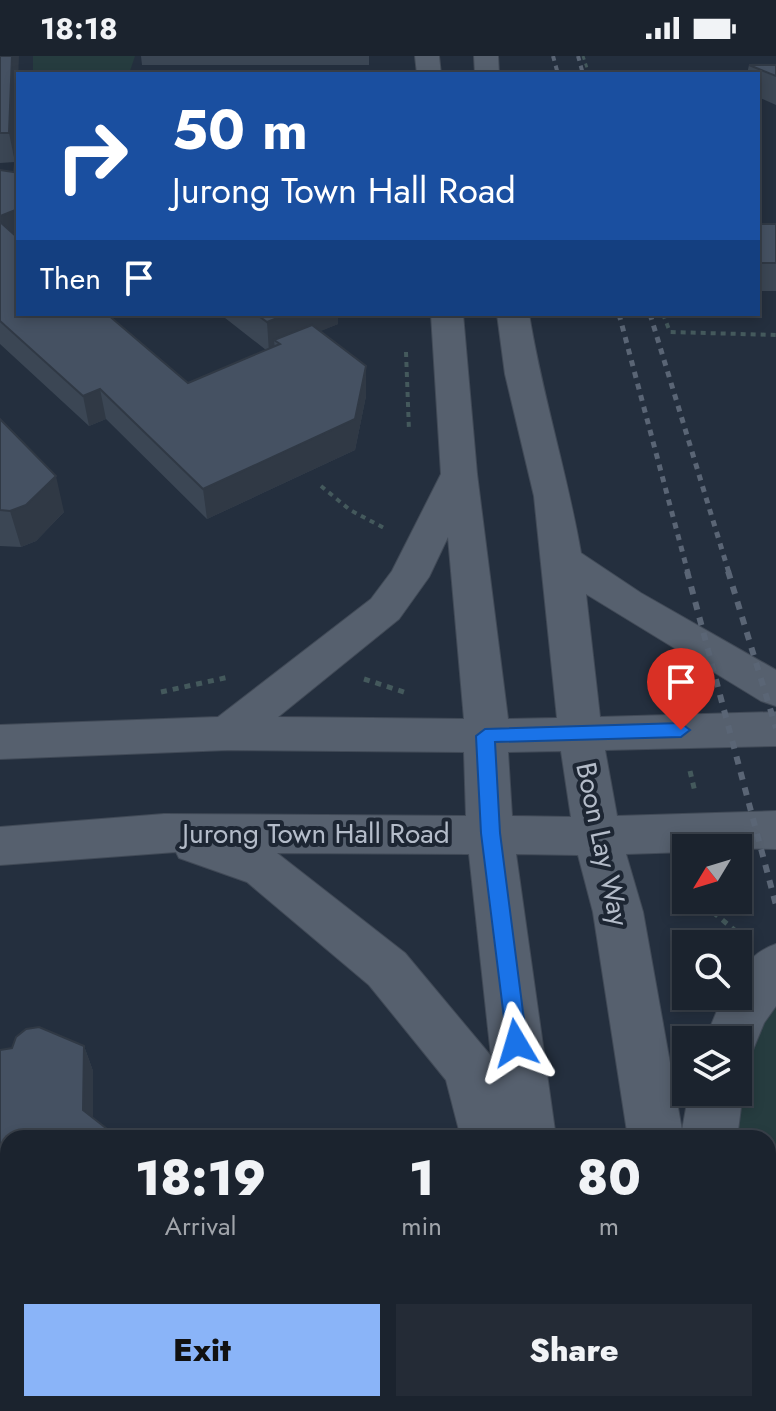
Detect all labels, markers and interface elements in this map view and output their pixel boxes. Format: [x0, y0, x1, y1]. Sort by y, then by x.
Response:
text: 18:18 [40, 7, 118, 50]
text: 50 m [172, 89, 308, 170]
icon: right [40, 104, 144, 208]
text: Jurong Town Hall Road [172, 164, 516, 216]
icon: arrive [117, 256, 161, 300]
text: Then [40, 257, 101, 300]
pin [647, 648, 715, 730]
icon: arrive [659, 660, 703, 704]
street label: Boon Lay Way [565, 758, 640, 930]
street label: Jurong Town Hall Road [178, 813, 450, 854]
north arrow [672, 834, 752, 914]
map controls [672, 834, 752, 1106]
button: search [672, 930, 752, 1010]
position arrow [474, 1001, 558, 1085]
button: layers [672, 1026, 752, 1106]
text: 18:19 [135, 1144, 266, 1213]
text: 1 [409, 1144, 434, 1213]
text: 80 [577, 1144, 641, 1213]
text: Arrival [165, 1207, 236, 1245]
text: min [401, 1207, 442, 1245]
text: m [599, 1207, 619, 1245]
button: Exit [24, 1304, 380, 1396]
button: Share [396, 1304, 752, 1396]

